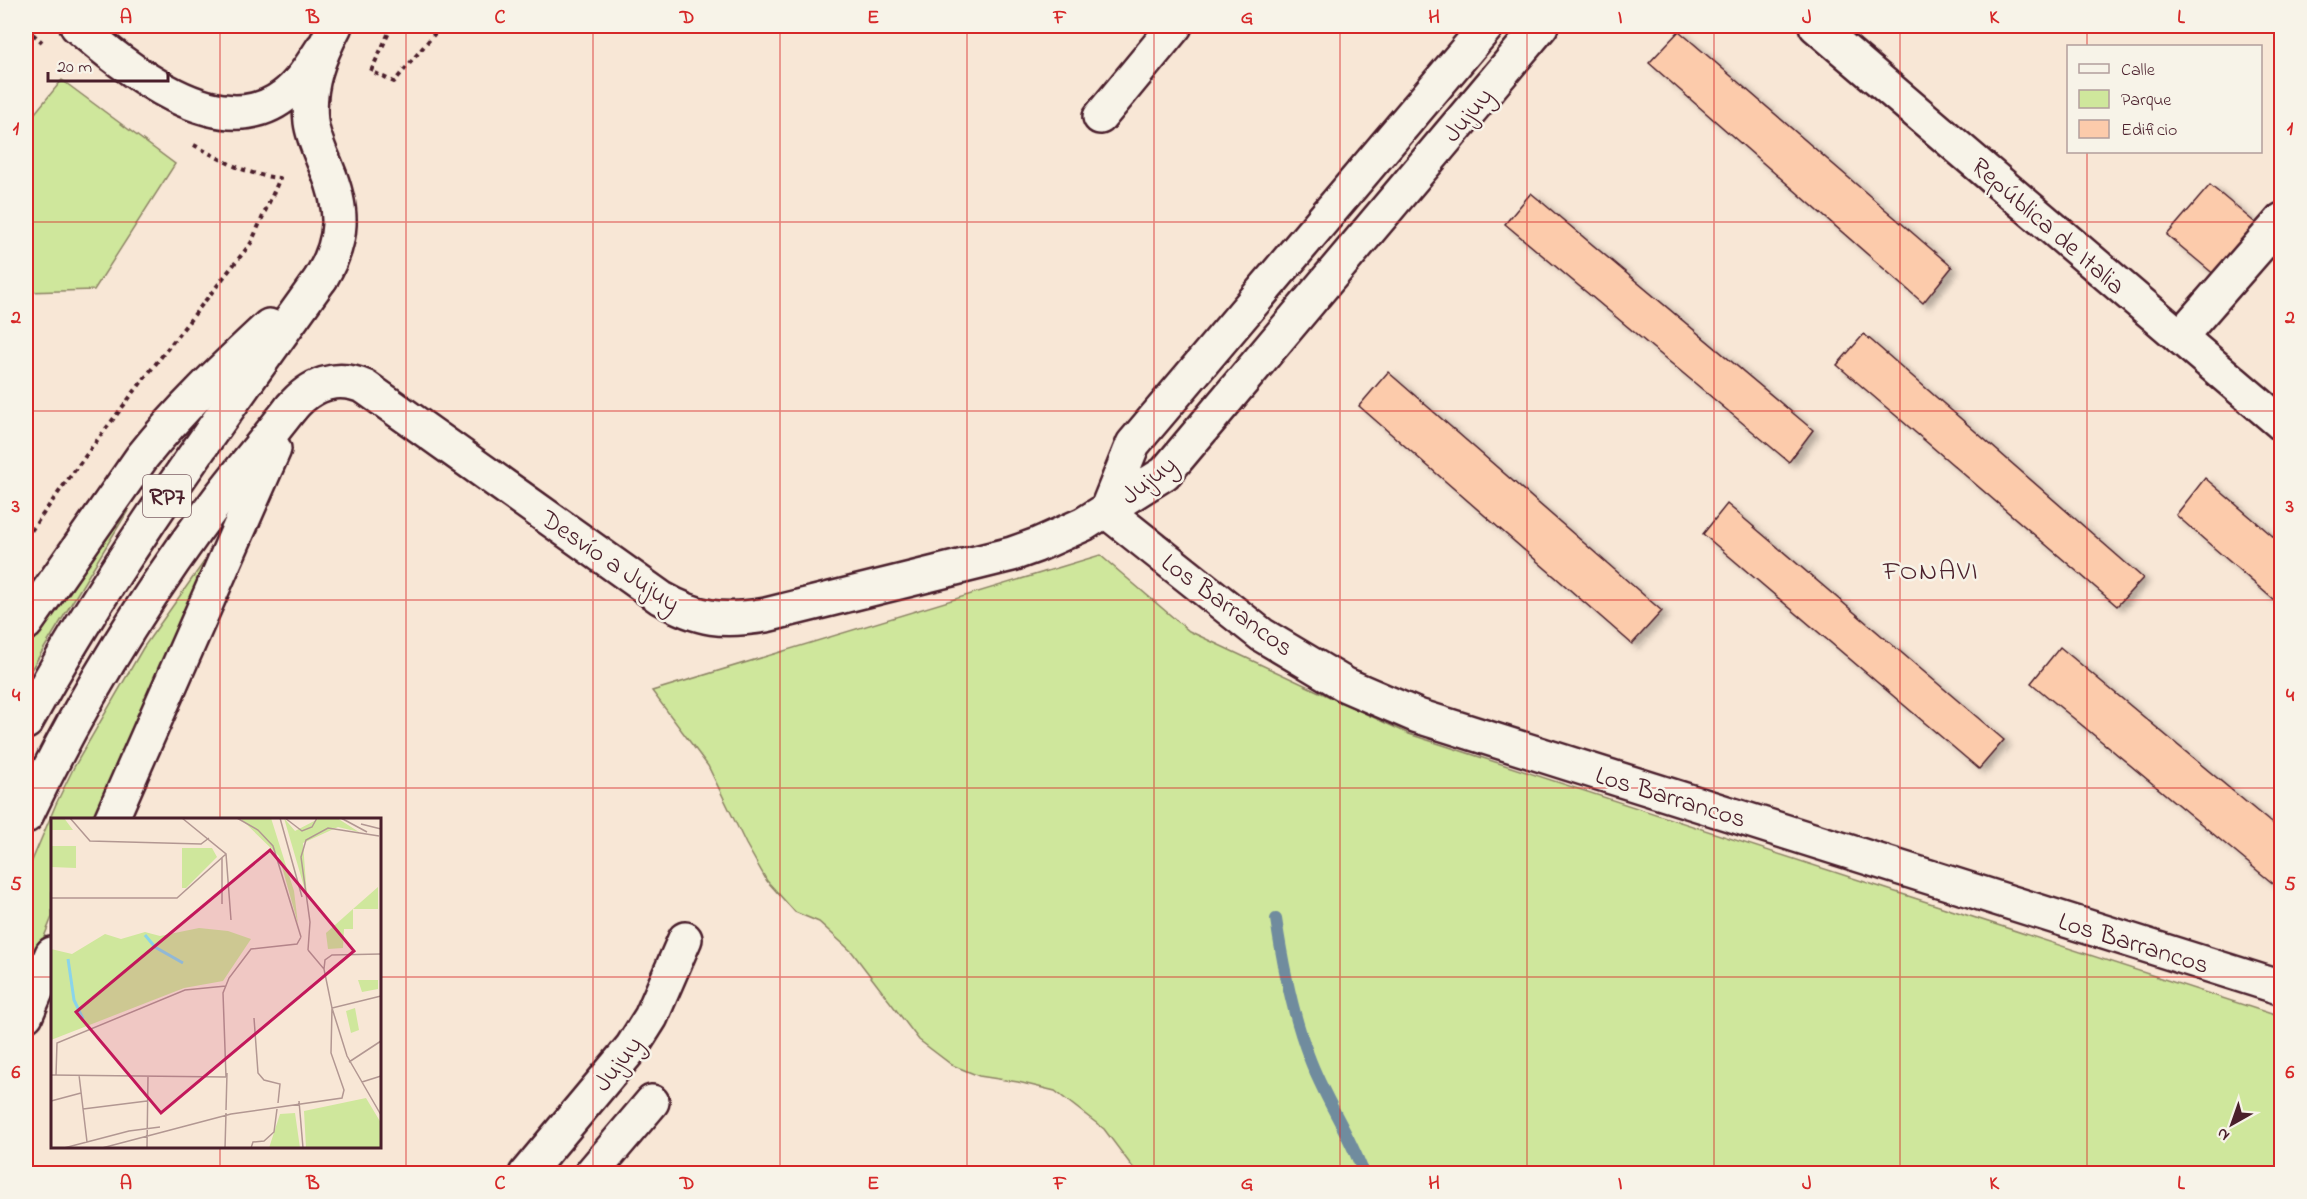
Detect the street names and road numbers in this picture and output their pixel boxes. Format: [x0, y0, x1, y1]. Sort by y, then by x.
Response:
street label: Jujuy [1435, 80, 1504, 152]
street label: República de Italia [1961, 149, 2133, 305]
street label: Jujuy [1114, 447, 1186, 515]
road number: RP7 [143, 475, 191, 517]
street label: Desvío a Jujuy [531, 501, 687, 623]
street label: Los Barrancos [1152, 545, 1300, 668]
street label: Los Barrancos [1590, 758, 1750, 840]
street label: Los Barrancos [2053, 904, 2213, 986]
street label: Jujuy [585, 1029, 653, 1101]

